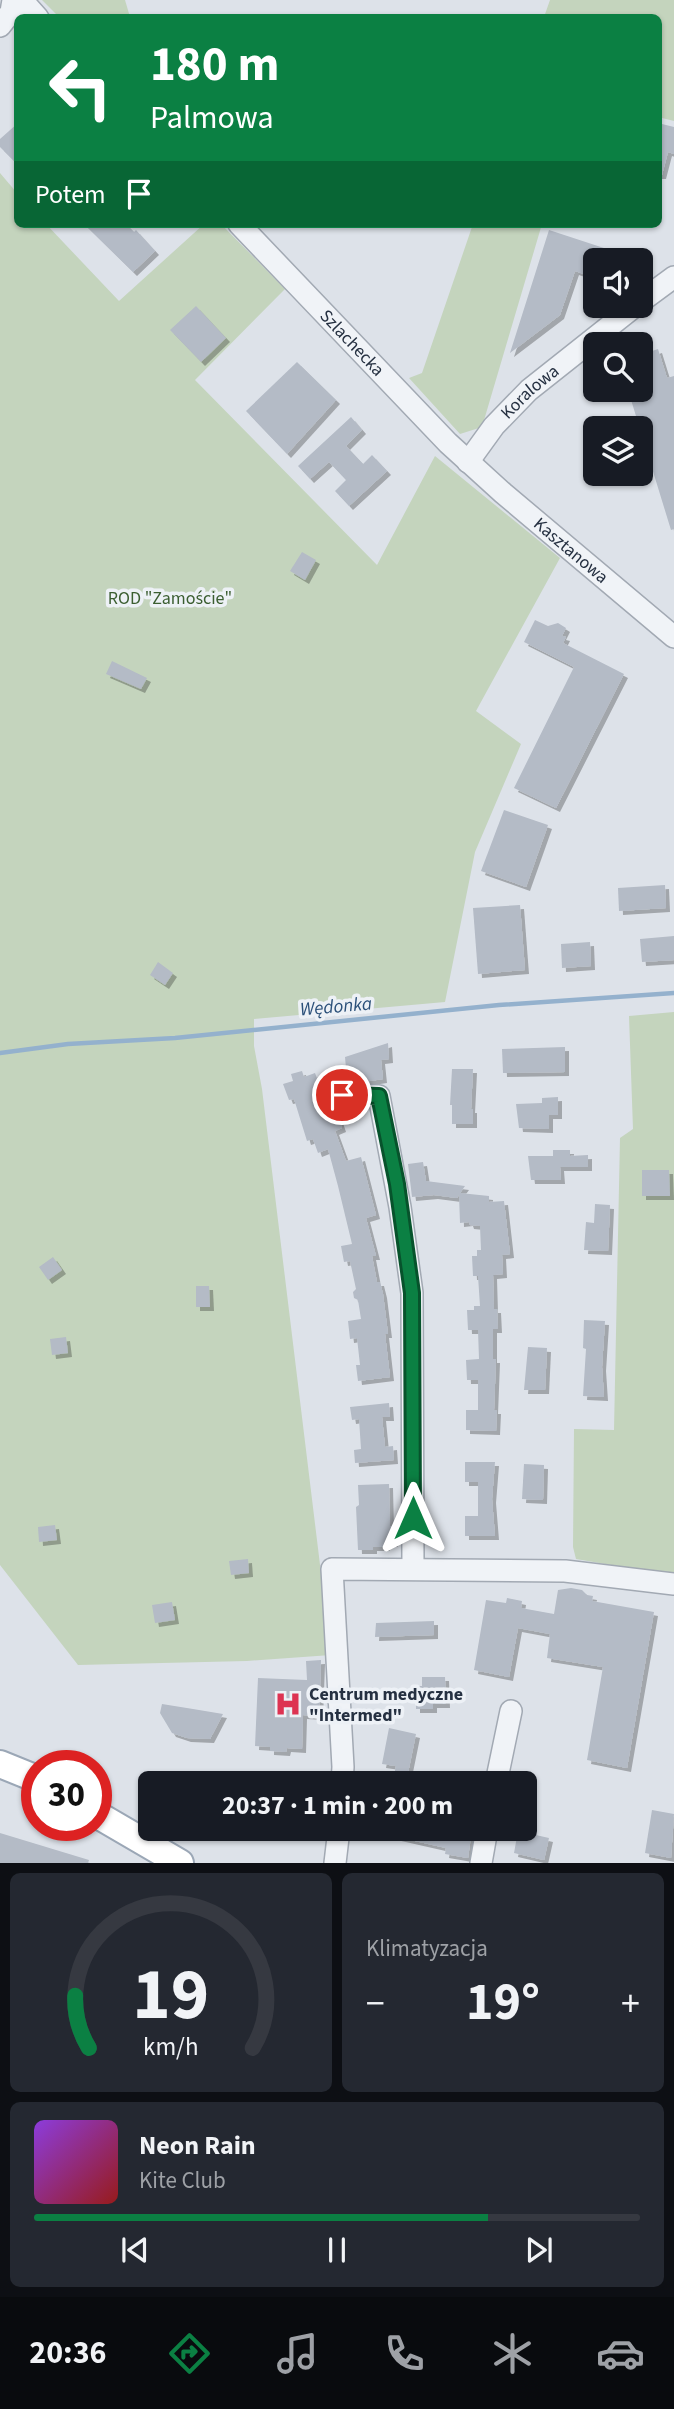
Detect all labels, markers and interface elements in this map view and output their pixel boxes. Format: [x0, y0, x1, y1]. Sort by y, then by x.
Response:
text: 180 m [150, 30, 279, 100]
icon: left [35, 42, 126, 133]
text: Palmowa [150, 95, 274, 141]
icon: arrive [120, 175, 158, 213]
text: Potem [35, 176, 106, 213]
map controls [583, 248, 653, 486]
button: sound [583, 248, 653, 318]
street label: Szlachecka [314, 304, 390, 382]
button: search [583, 332, 653, 402]
street label: Koralowa [495, 359, 564, 425]
button: layers [583, 416, 653, 486]
street label: Kasztanowa [528, 511, 614, 589]
park label: ROD "Zamoście" [108, 586, 232, 611]
water label: Wędonka [299, 990, 373, 1024]
pin [312, 1065, 372, 1125]
icon: arrive [323, 1076, 361, 1114]
position arrow [376, 1481, 450, 1555]
place label: Centrum medyczne "Intermed" [309, 1682, 463, 1728]
hospital icon: Centrum medyczne "Intermed" [273, 1689, 303, 1719]
speed limit sign: 30 [21, 1750, 112, 1841]
text: 20:37 · 1 min · 200 m [222, 1787, 453, 1824]
text: Klimatyzacja [366, 1932, 488, 1965]
text: 19 [133, 1944, 209, 2048]
text: 19° [466, 1966, 540, 2040]
text: − [366, 1977, 385, 2031]
text: + [621, 1977, 640, 2031]
text: km/h [143, 2029, 199, 2065]
text: Neon Rain [139, 2127, 256, 2164]
text: Kite Club [139, 2164, 226, 2197]
icon: previous [116, 2231, 154, 2269]
icon: pause [318, 2231, 356, 2269]
icon: next [520, 2231, 558, 2269]
icon: directions [165, 2329, 214, 2378]
icon: music [273, 2329, 322, 2378]
icon: phone [380, 2329, 429, 2378]
icon: climate [488, 2329, 537, 2378]
icon: car [596, 2329, 645, 2378]
text: 20:36 [29, 2330, 107, 2376]

